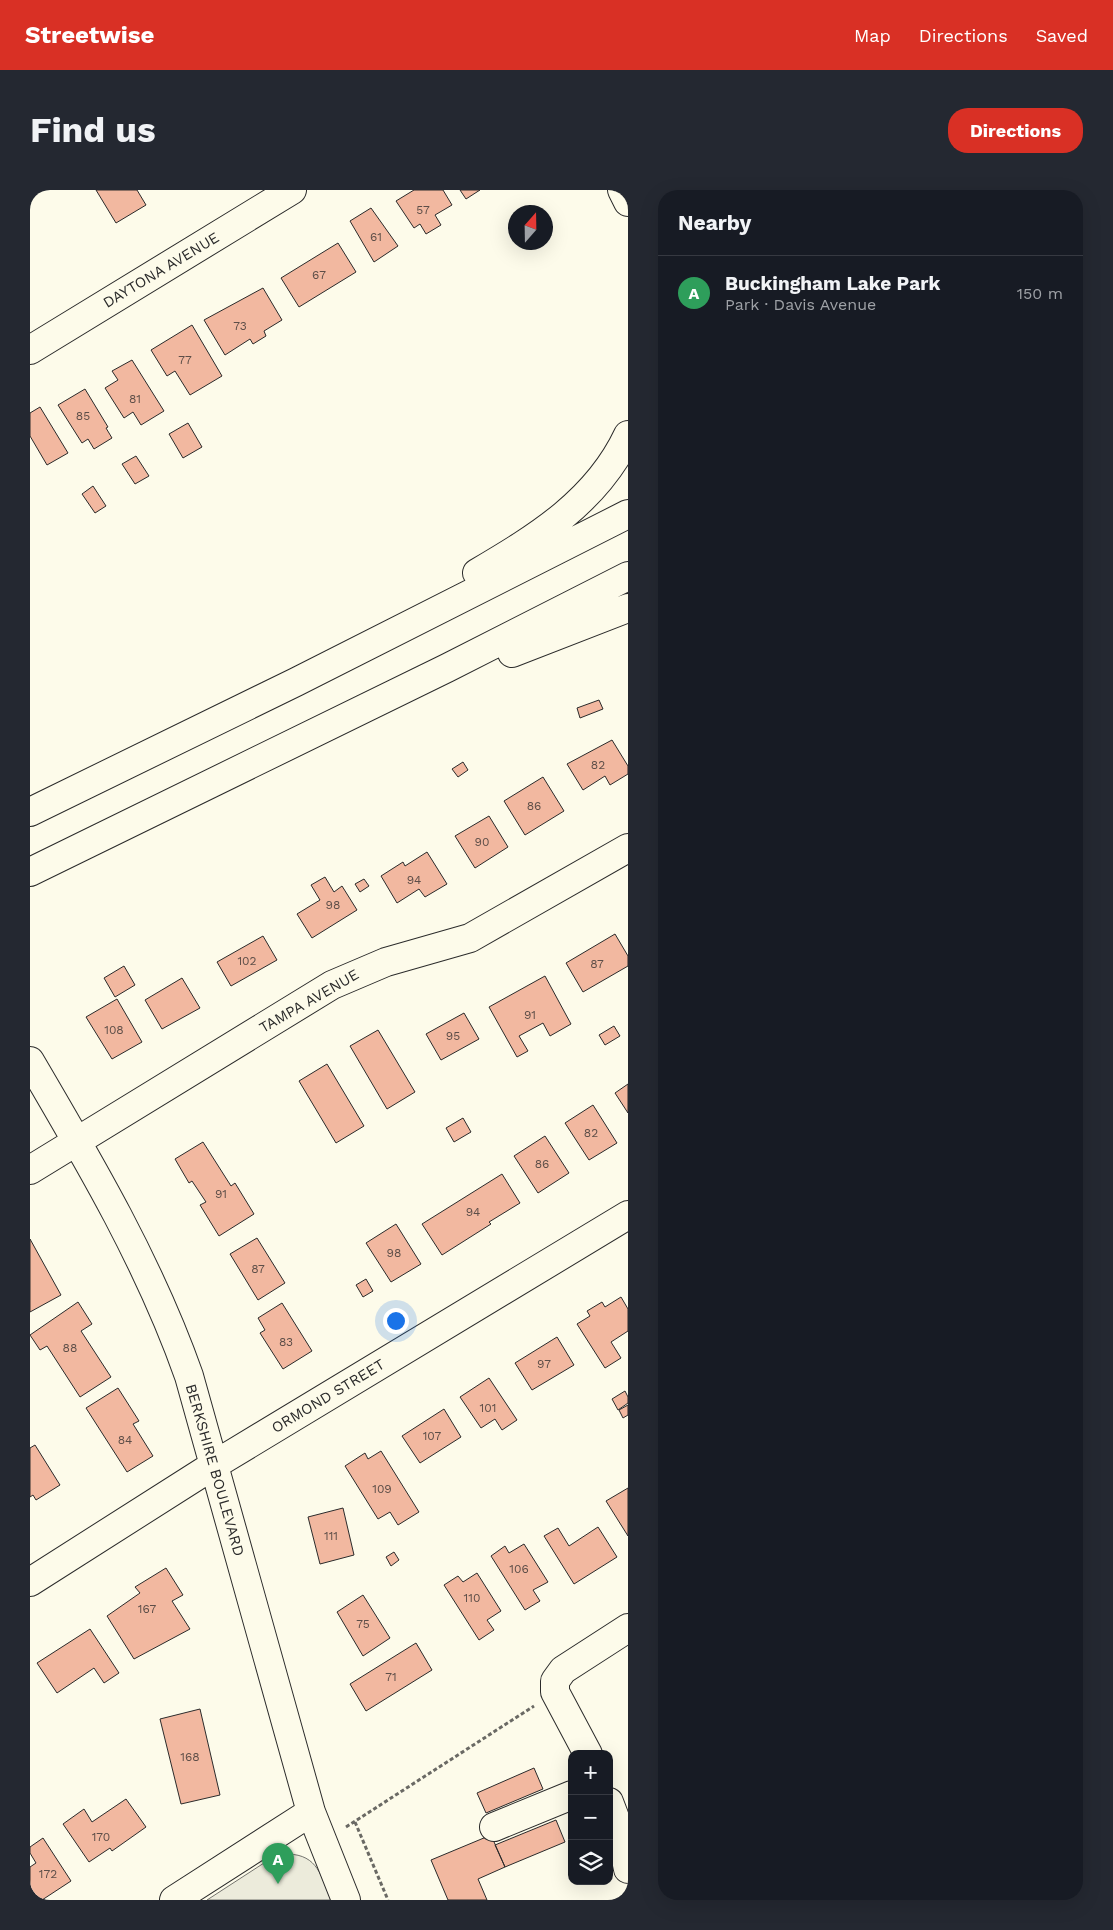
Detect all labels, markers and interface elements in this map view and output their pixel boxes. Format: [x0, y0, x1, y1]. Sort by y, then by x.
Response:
text: Streetwise [25, 21, 154, 49]
text: Map [854, 25, 891, 46]
text: Directions [919, 25, 1008, 46]
text: Saved [1036, 25, 1088, 46]
button: Directions [948, 108, 1083, 153]
text: Find us [30, 109, 156, 151]
house number: 57 [416, 203, 430, 217]
north arrow [508, 205, 553, 250]
text: Nearby [678, 210, 751, 235]
street label: DAYTONA AVENUE [100, 228, 222, 312]
house number: 61 [370, 230, 382, 244]
house number: 67 [312, 268, 326, 282]
text: Buckingham Lake Park [725, 272, 940, 295]
text: A [689, 284, 699, 303]
text: 150 m [1017, 284, 1063, 303]
text: Park · Davis Avenue [725, 295, 876, 314]
house number: 73 [233, 319, 247, 333]
house number: 77 [178, 353, 192, 367]
house number: 81 [129, 392, 141, 406]
house number: 85 [76, 409, 90, 423]
house number: 82 [591, 758, 605, 772]
house number: 86 [527, 799, 541, 813]
house number: 90 [475, 835, 489, 849]
house number: 94 [407, 873, 421, 887]
house number: 98 [326, 898, 340, 912]
house number: 102 [237, 954, 257, 968]
house number: 87 [590, 957, 604, 971]
street label: TAMPA AVENUE [256, 965, 362, 1037]
house number: 91 [524, 1008, 536, 1022]
house number: 108 [104, 1023, 124, 1037]
house number: 95 [446, 1029, 460, 1043]
house number: 82 [584, 1126, 598, 1140]
house number: 86 [535, 1157, 549, 1171]
house number: 91 [215, 1187, 227, 1201]
house number: 94 [466, 1205, 480, 1219]
house number: 98 [387, 1246, 401, 1260]
house number: 87 [251, 1262, 265, 1276]
your location [383, 1308, 409, 1334]
house number: 83 [279, 1335, 293, 1349]
house number: 88 [63, 1341, 77, 1355]
street label: ORMOND STREET [268, 1355, 388, 1437]
house number: 97 [537, 1357, 551, 1371]
street label: BERKSHIRE BOULEVARD [182, 1382, 248, 1558]
house number: 101 [480, 1401, 496, 1415]
house number: 107 [423, 1429, 442, 1443]
house number: 84 [118, 1433, 132, 1447]
house number: 109 [372, 1482, 392, 1496]
house number: 111 [324, 1529, 338, 1543]
house number: 106 [509, 1562, 529, 1576]
house number: 110 [464, 1591, 480, 1605]
house number: 167 [138, 1602, 157, 1616]
house number: 75 [356, 1617, 370, 1631]
house number: 71 [385, 1670, 397, 1684]
house number: 168 [180, 1750, 200, 1764]
map controls [568, 1750, 613, 1885]
button: + [568, 1750, 613, 1795]
button: − [568, 1795, 613, 1840]
house number: 170 [92, 1830, 110, 1844]
button: layers [568, 1840, 613, 1885]
pin: A [262, 1843, 294, 1884]
house number: 172 [39, 1867, 57, 1881]

